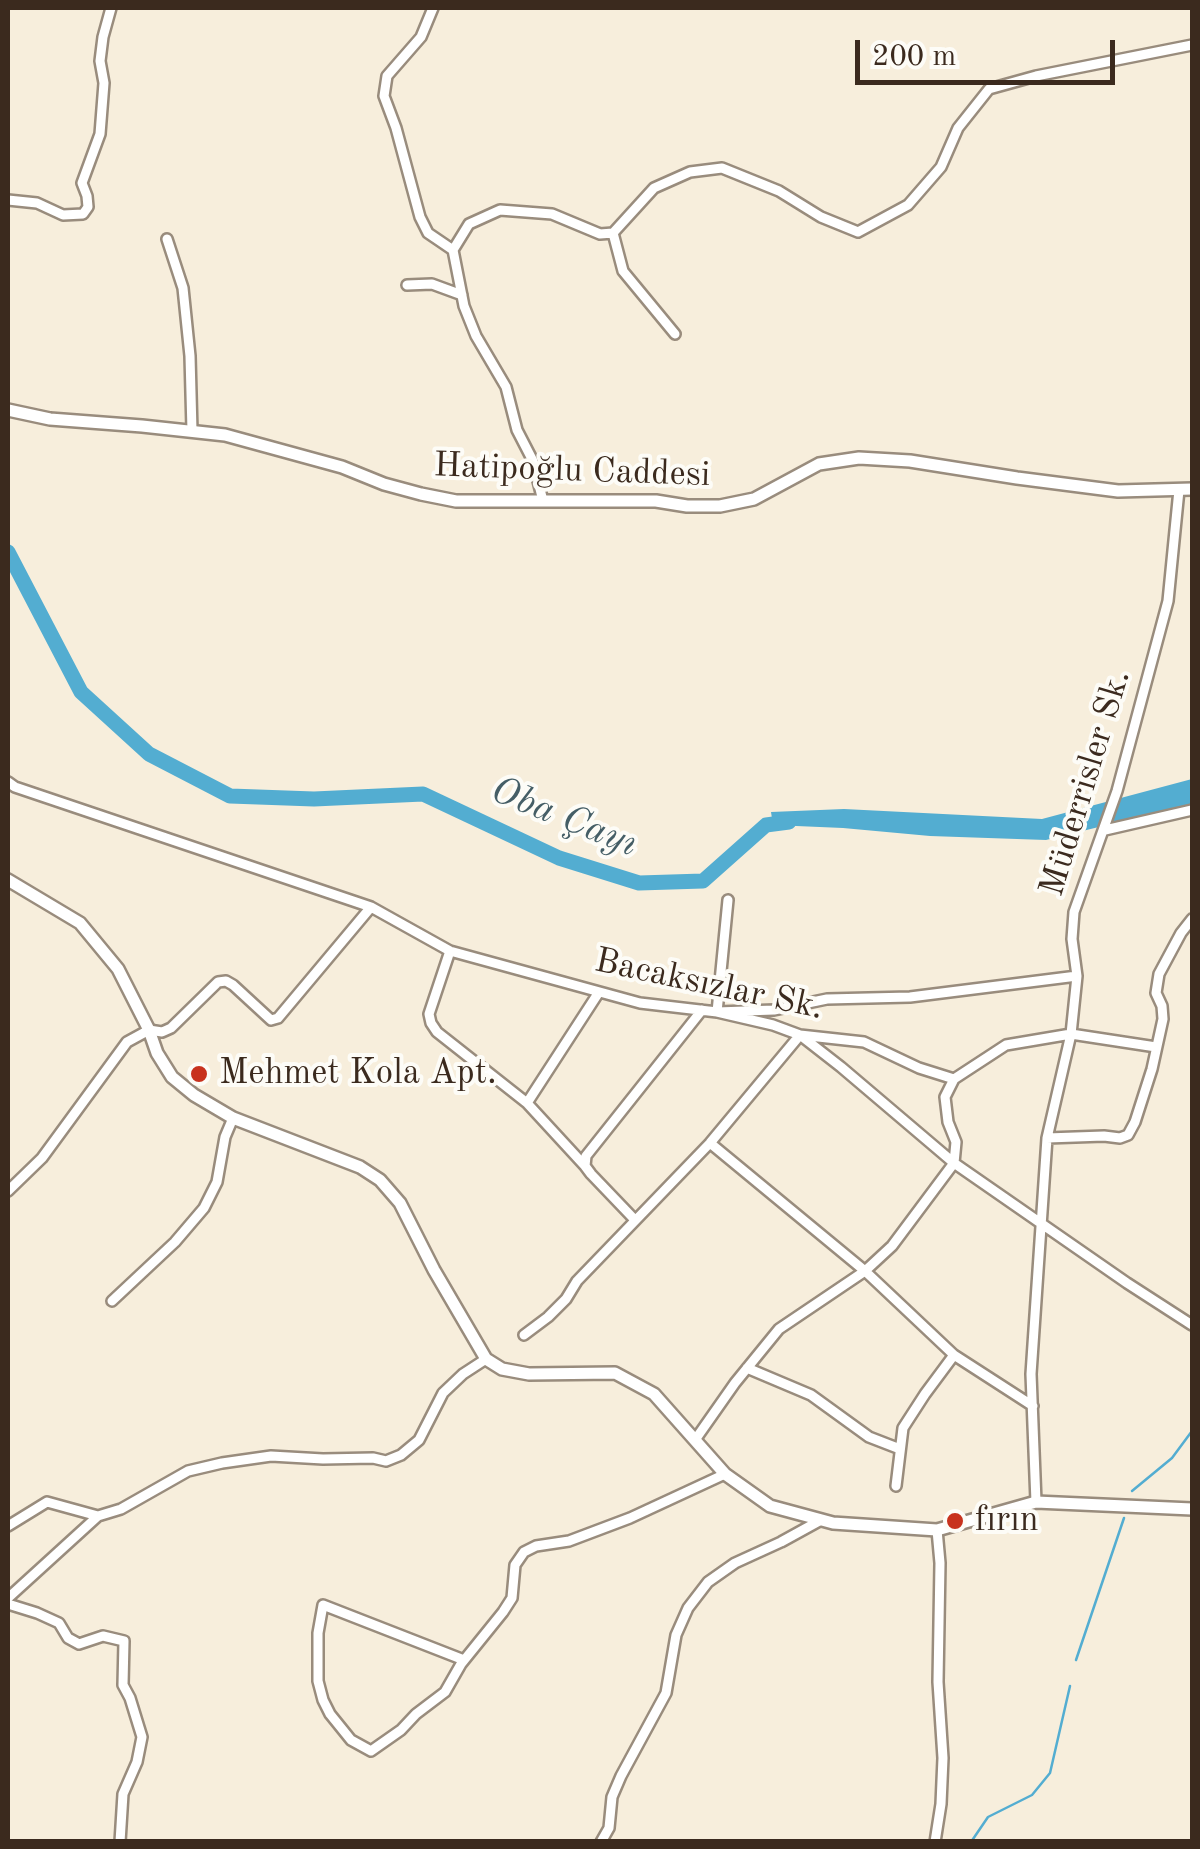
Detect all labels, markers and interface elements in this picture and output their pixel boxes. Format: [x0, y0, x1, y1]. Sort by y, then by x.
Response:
scale bar [860, 20, 1120, 82]
text: 200 m [872, 42, 956, 72]
street label: Hatipoğlu Caddesi [433, 445, 711, 497]
street label: Müderrisler Sk. [1032, 664, 1140, 902]
water label: Oba Çayı [484, 768, 644, 868]
street label: Bacaksızlar Sk. [591, 940, 827, 1030]
place label: Mehmet Kola Apt. [219, 1053, 497, 1095]
marker: Mehmet Kola Apt. [188, 1063, 210, 1085]
place label: fırın [975, 1500, 1039, 1542]
marker: fırın [944, 1510, 966, 1532]

